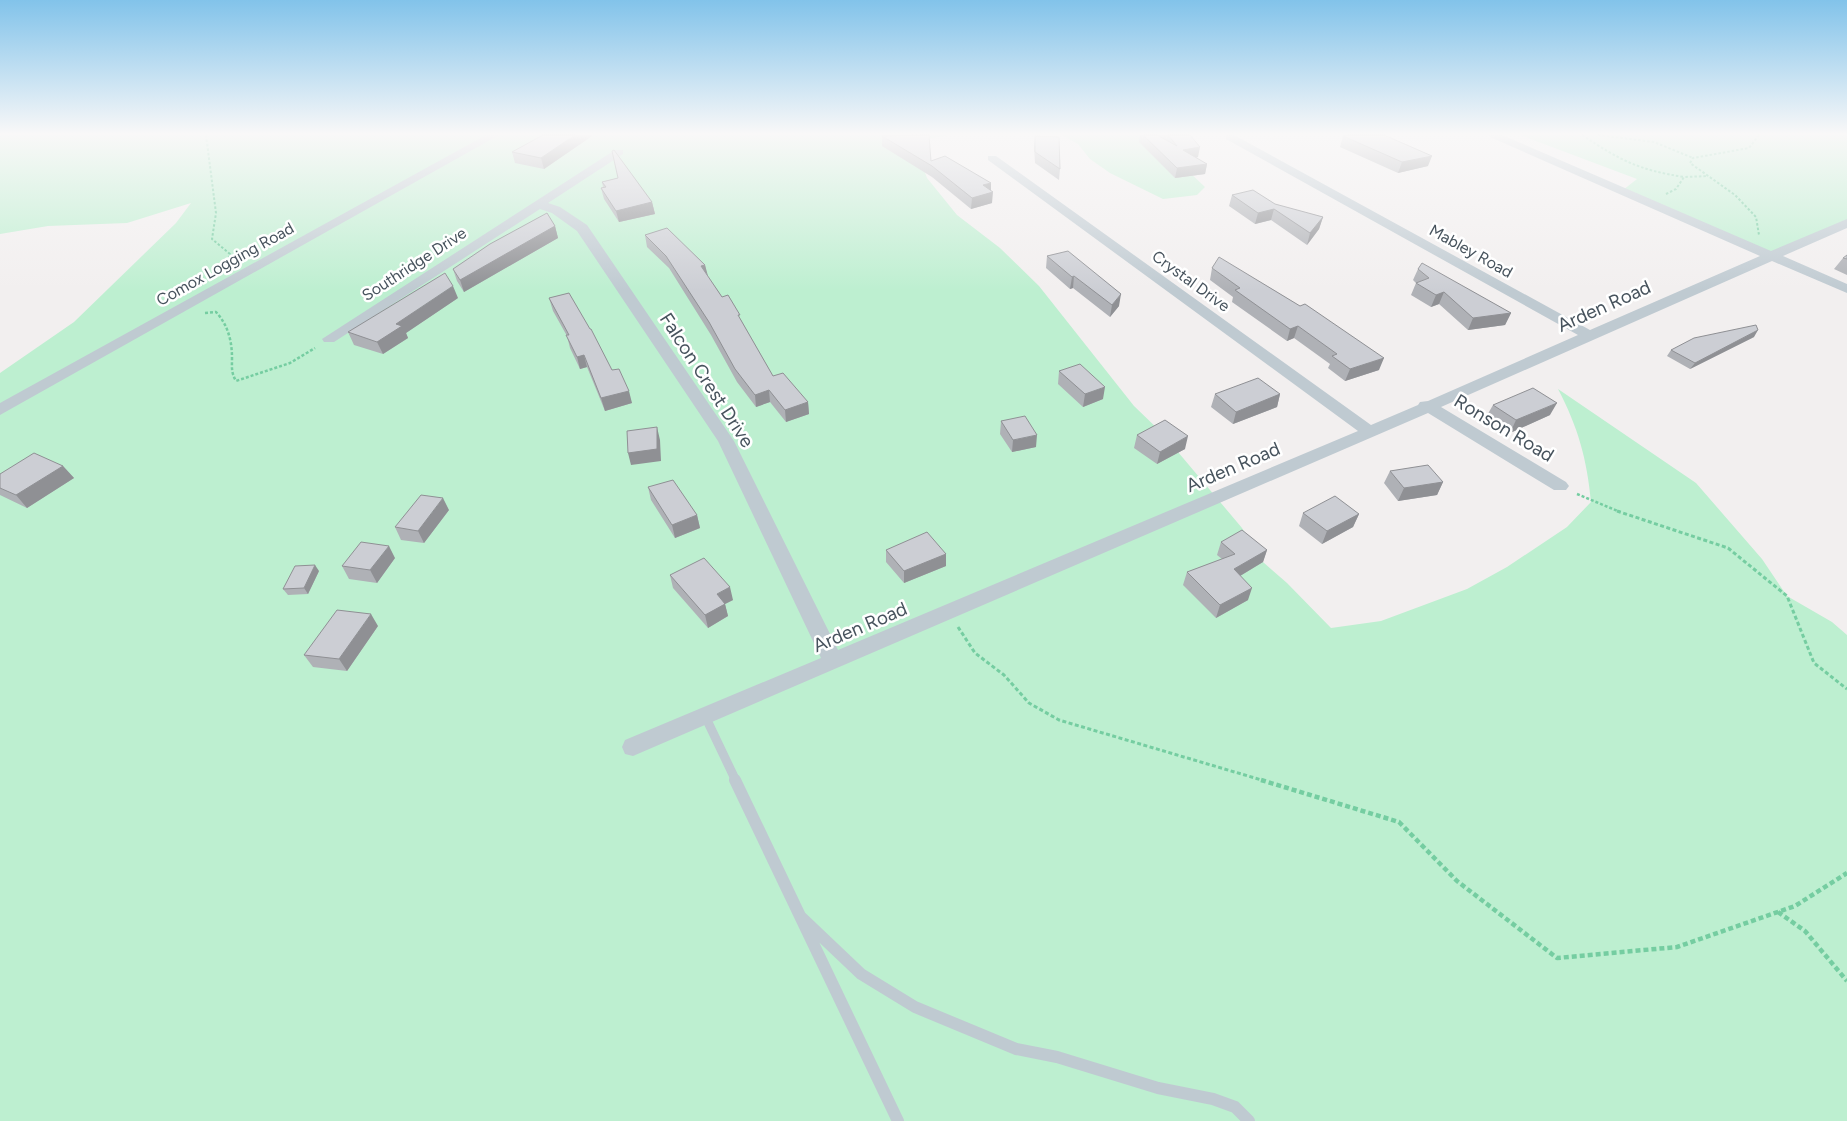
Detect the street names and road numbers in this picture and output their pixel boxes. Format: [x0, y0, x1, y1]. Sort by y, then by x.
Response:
street label: Comox Logging Road [153, 218, 297, 310]
street label: Mabley Road [1426, 220, 1516, 282]
street label: Southridge Drive [358, 223, 470, 305]
street label: Crystal Drive [1148, 246, 1234, 316]
street label: Arden Road [1554, 275, 1654, 337]
street label: Falcon Crest Drive [655, 308, 759, 452]
street label: Ronson Road [1450, 389, 1558, 467]
street label: Arden Road [1183, 437, 1283, 497]
street label: Arden Road [810, 597, 910, 657]

